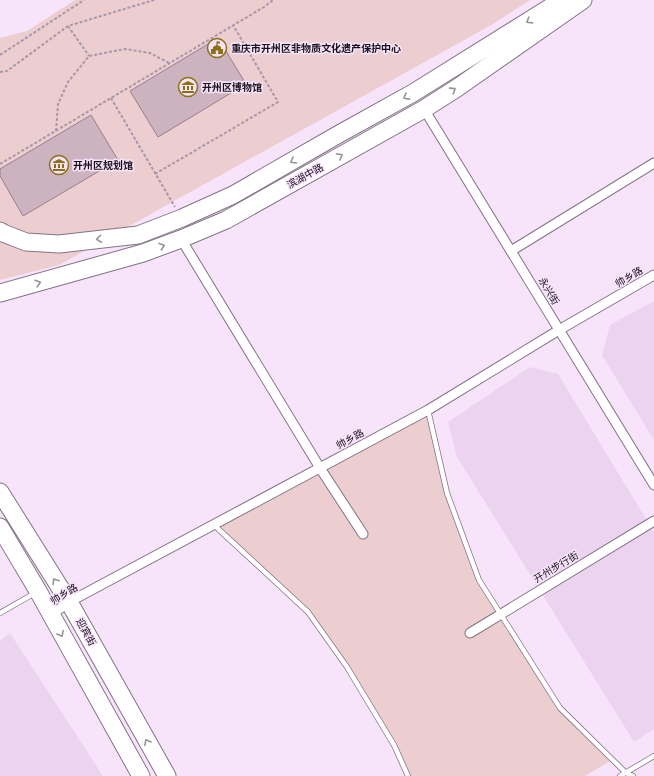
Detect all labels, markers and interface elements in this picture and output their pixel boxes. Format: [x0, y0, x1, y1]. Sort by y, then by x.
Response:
one-way arrow [526, 16, 533, 24]
public building icon: 重庆市开州区非物质文化遗产保护中心 [206, 37, 228, 59]
place label: 重庆市开州区非物质文化遗产保护中心 [231, 42, 401, 55]
museum icon: 开州区博物馆 [177, 76, 199, 98]
place label: 开州区博物馆 [202, 81, 262, 94]
one-way arrow [448, 88, 455, 95]
one-way arrow [403, 92, 410, 99]
one-way arrow [336, 153, 343, 160]
museum icon: 开州区规划馆 [48, 154, 70, 176]
one-way arrow [290, 156, 297, 163]
place label: 开州区规划馆 [73, 159, 133, 172]
street label: 滨湖中路 [284, 161, 326, 191]
one-way arrow [96, 235, 102, 244]
one-way arrow [159, 242, 166, 251]
street label: 帅乡路 [613, 264, 645, 290]
street label: 永兴街 [536, 275, 562, 307]
one-way arrow [34, 279, 41, 288]
street label: 帅乡路 [334, 426, 366, 452]
street label: 开州步行街 [531, 549, 581, 585]
one-way arrow [53, 578, 60, 585]
street label: 帅乡路 [48, 581, 80, 607]
street label: 迎宾街 [73, 616, 99, 648]
one-way arrow [57, 629, 64, 637]
one-way arrow [145, 739, 152, 746]

